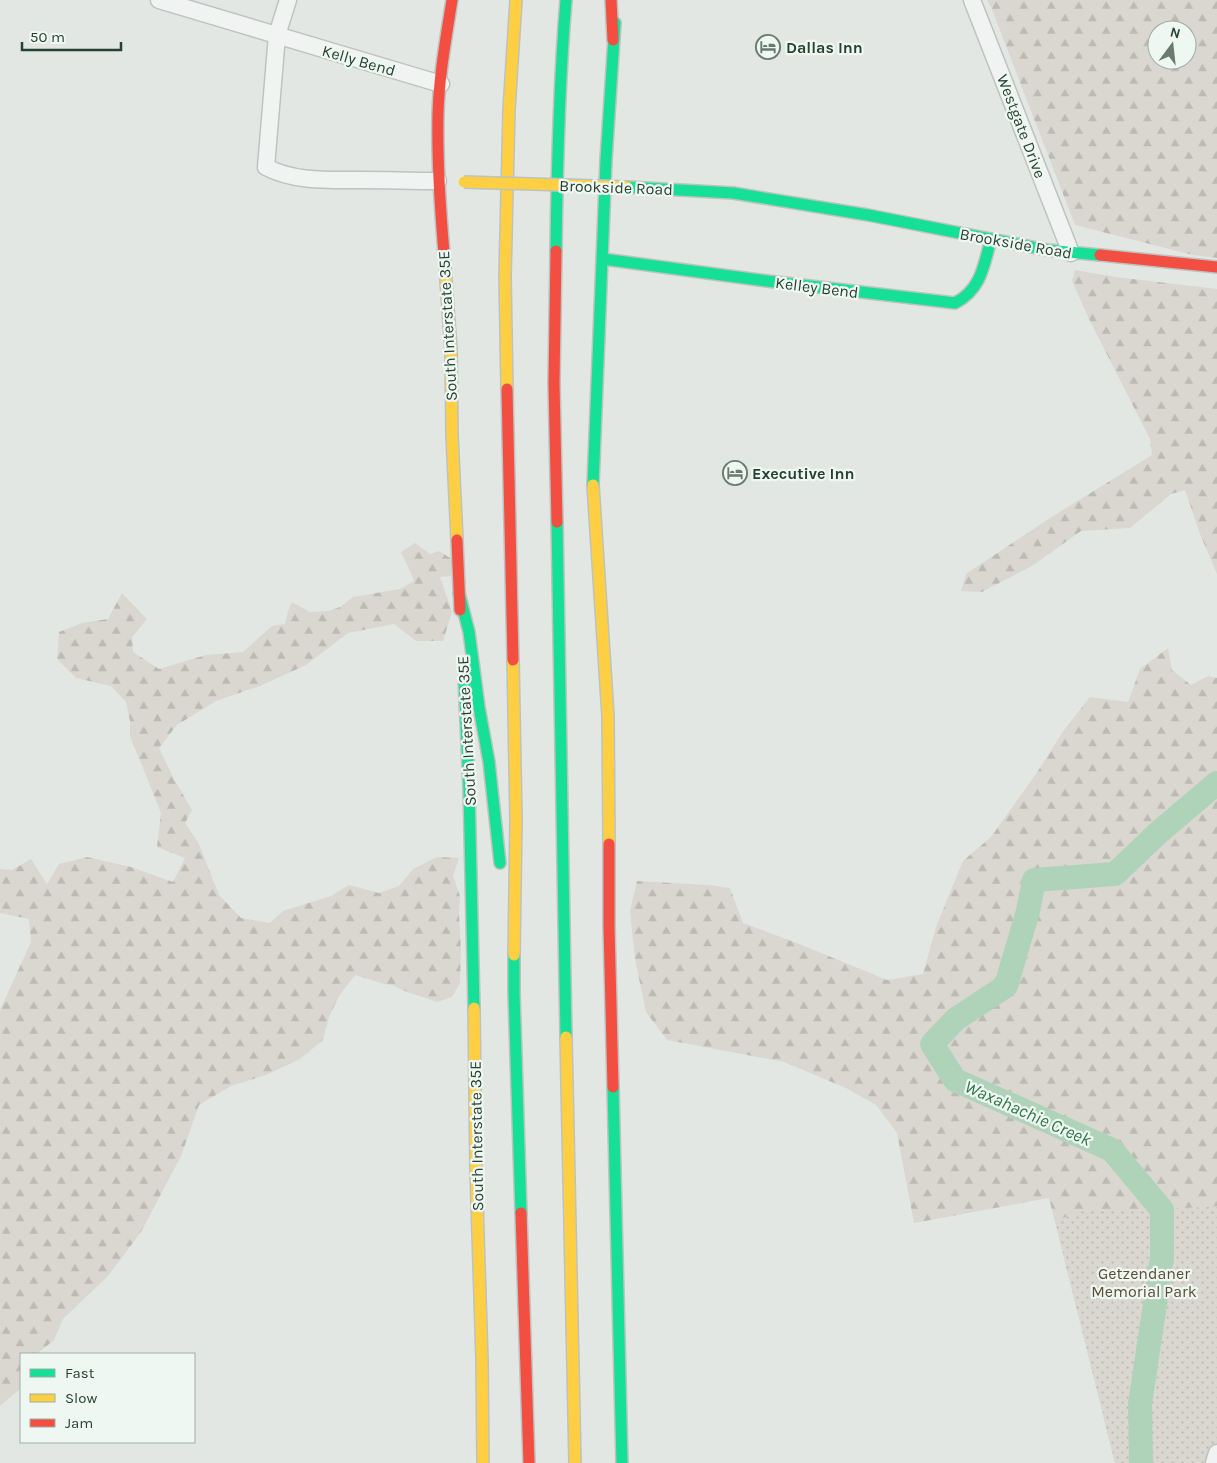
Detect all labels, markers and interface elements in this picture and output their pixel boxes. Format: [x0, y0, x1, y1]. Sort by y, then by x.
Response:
scale bar [22, 20, 121, 52]
north arrow [1147, 20, 1197, 70]
text: N [1168, 23, 1182, 42]
text: 50 m [30, 28, 65, 46]
hotel icon: Dallas Inn [755, 34, 781, 60]
place label: Dallas Inn [786, 38, 863, 57]
street label: Kelly Bend [320, 41, 398, 80]
street label: Westgate Drive [993, 72, 1050, 181]
street label: Brookside Road [559, 176, 673, 199]
street label: Brookside Road [958, 224, 1074, 263]
street label: South Interstate 35E [434, 250, 461, 402]
street label: Kelley Bend [774, 273, 860, 302]
hotel icon: Executive Inn [722, 460, 748, 486]
place label: Executive Inn [752, 464, 854, 483]
street label: South Interstate 35E [453, 655, 480, 807]
street label: South Interstate 35E [466, 1061, 487, 1211]
water label: Waxahachie Creek [961, 1075, 1096, 1151]
park label: Getzendaner Memorial Park [1091, 1264, 1197, 1301]
legend [20, 1353, 195, 1443]
text: Fast [65, 1364, 95, 1382]
text: Slow [65, 1389, 97, 1407]
text: Jam [65, 1414, 93, 1432]

